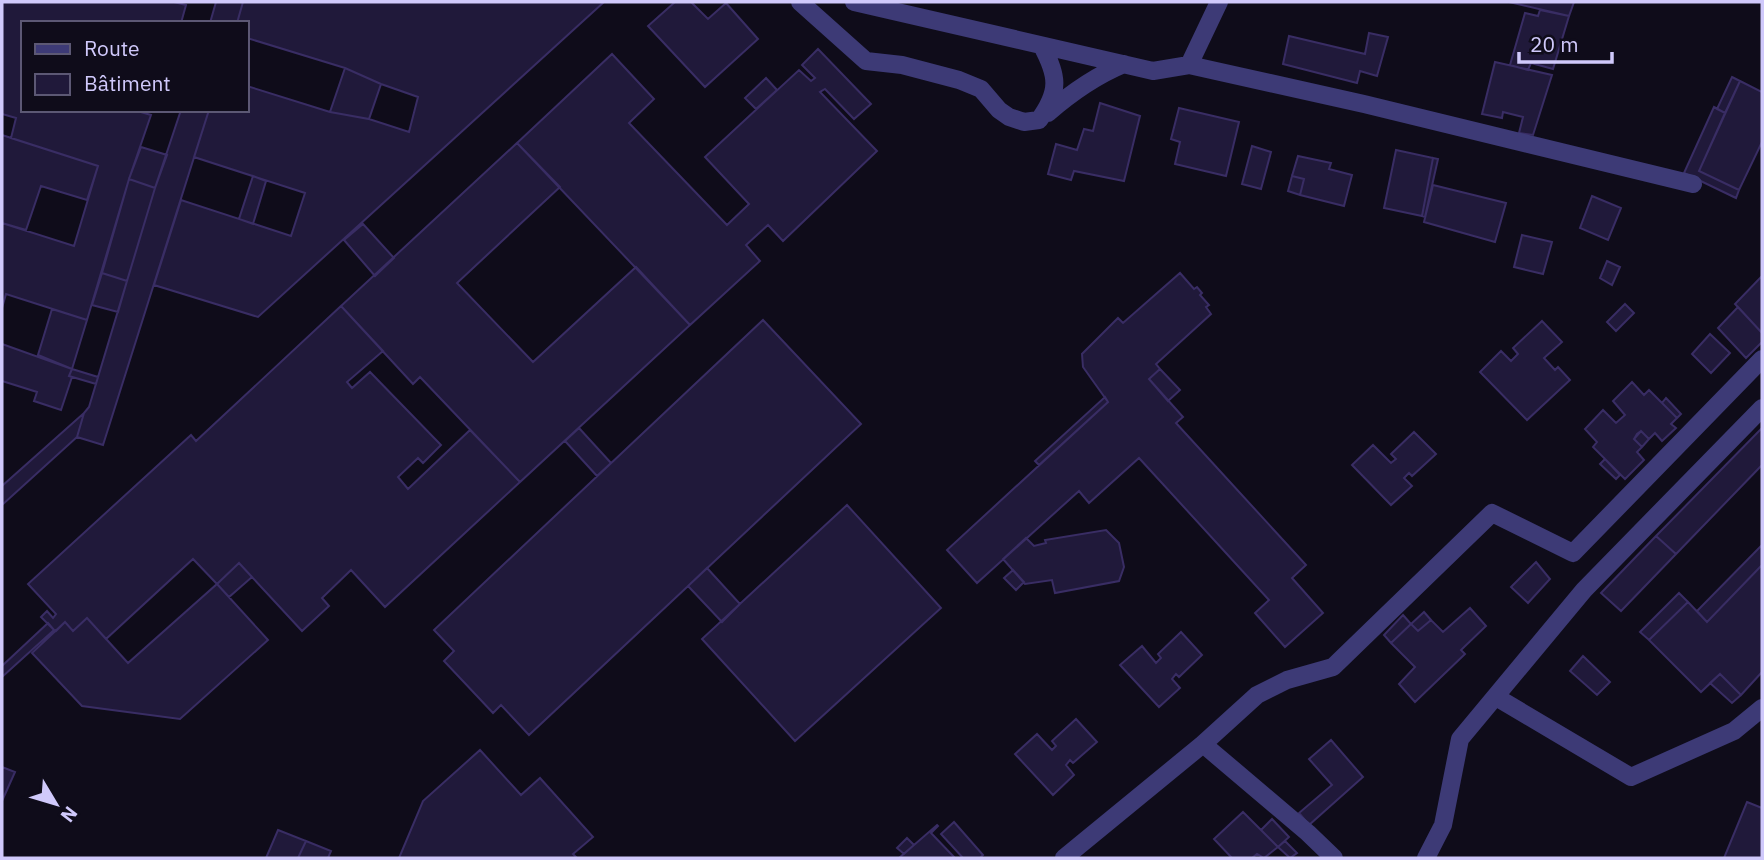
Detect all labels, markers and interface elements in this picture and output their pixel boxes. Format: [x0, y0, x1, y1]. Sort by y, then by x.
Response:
legend [21, 21, 248, 112]
scale bar [1519, 21, 1612, 65]
text: 20 m [1530, 30, 1579, 58]
text: Route [84, 34, 140, 62]
text: Bâtiment [84, 69, 171, 97]
north arrow [21, 769, 91, 839]
text: N [56, 802, 83, 827]

